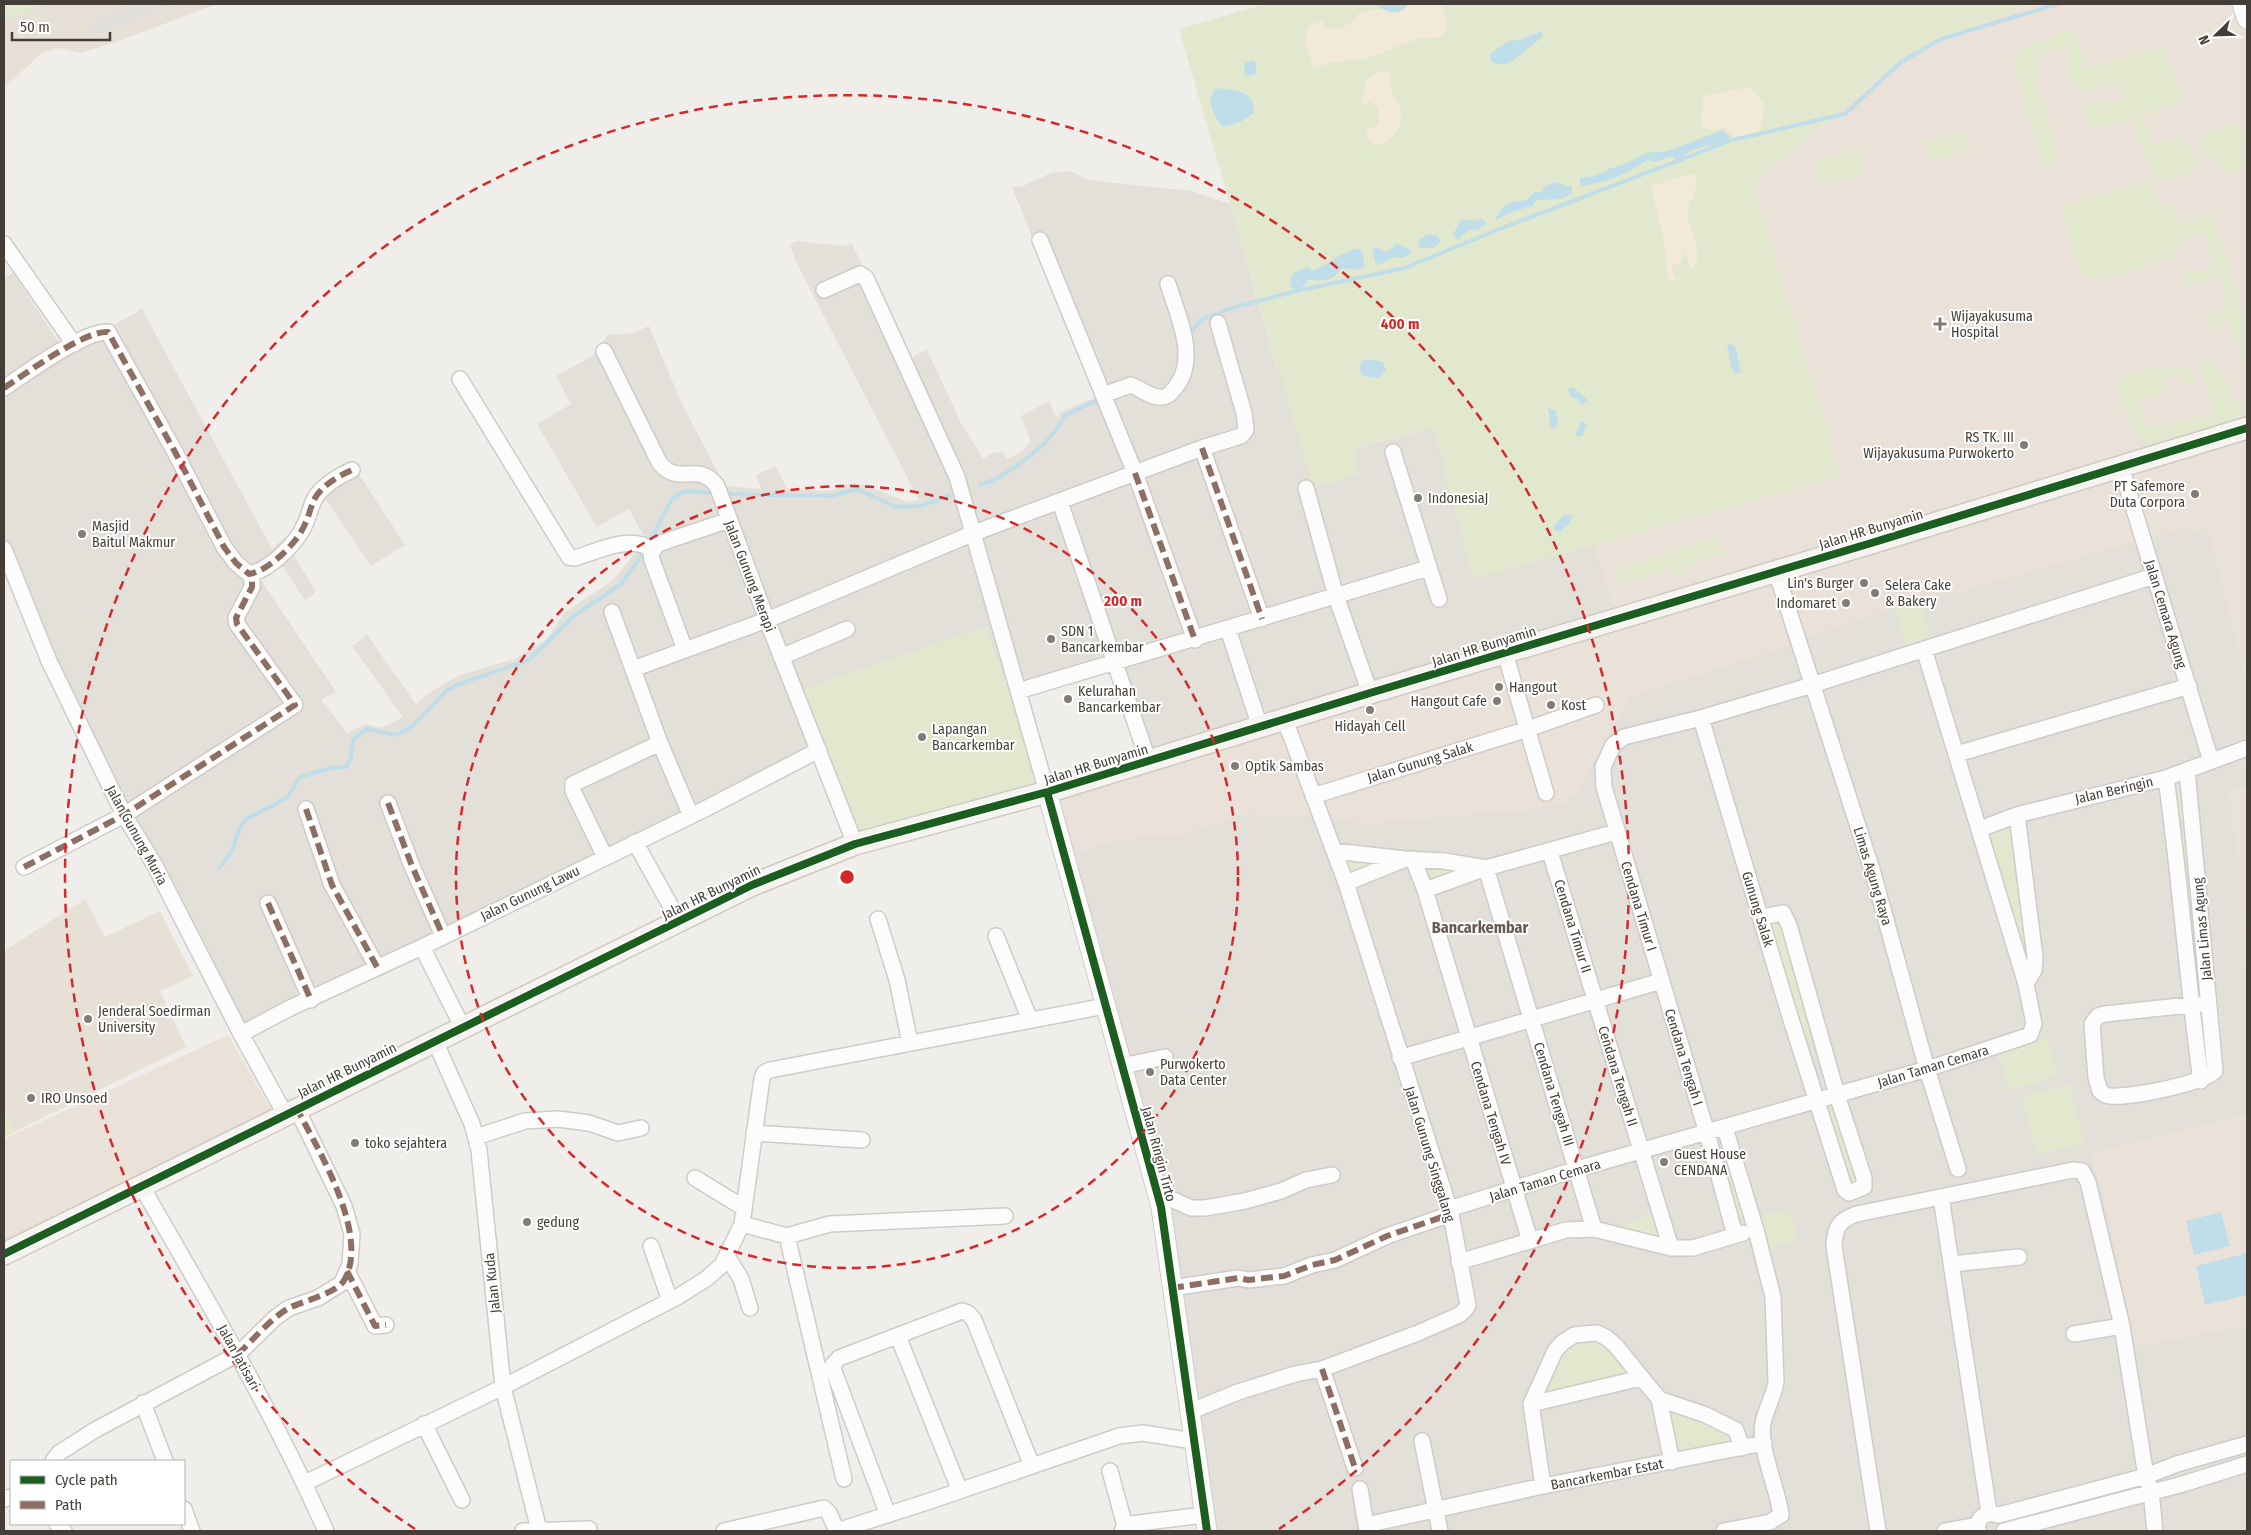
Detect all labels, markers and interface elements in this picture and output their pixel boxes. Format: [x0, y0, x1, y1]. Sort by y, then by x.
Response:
scale bar [12, 10, 110, 42]
north arrow [2191, 10, 2241, 60]
text: 50 m [20, 18, 50, 36]
text: N [2195, 33, 2214, 47]
place label: Wijayakusuma Hospital [1951, 308, 2033, 341]
text: 400 m [1381, 315, 1419, 333]
marker: Wijayakusuma Hospital [1933, 317, 1947, 331]
place label: RS TK. III Wijayakusuma Purwokerto [1863, 429, 2014, 462]
marker: RS TK. III Wijayakusuma Purwokerto [2018, 439, 2030, 451]
place label: PT Safemore Duta Corpora [2110, 478, 2185, 511]
marker: PT Safemore Duta Corpora [2189, 488, 2201, 500]
place label: IndonesiaJ [1428, 490, 1488, 507]
marker: IndonesiaJ [1412, 492, 1424, 504]
street label: Jalan HR Bunyamin [1817, 506, 1925, 553]
place label: Masjid Baitul Makmur [92, 518, 175, 551]
street label: Jalan Gunung Merapi [720, 518, 779, 634]
marker: Masjid Baitul Makmur [76, 528, 88, 540]
street label: Jalan Cemara Agung [2141, 558, 2190, 671]
place label: Lin's Burger [1787, 575, 1854, 592]
marker: Lin's Burger [1858, 577, 1870, 589]
place label: Selera Cake & Bakery [1885, 577, 1951, 610]
marker: Selera Cake & Bakery [1869, 587, 1881, 599]
text: 200 m [1103, 592, 1142, 610]
place label: Indomaret [1776, 595, 1836, 612]
marker: Indomaret [1840, 597, 1852, 609]
place label: SDN 1 Bancarkembar [1061, 623, 1144, 656]
street label: Jalan HR Bunyamin [1430, 623, 1538, 670]
marker: SDN 1 Bancarkembar [1045, 633, 1057, 645]
place label: Hangout [1509, 679, 1558, 696]
marker: Hangout [1493, 681, 1505, 693]
place label: Kelurahan Bancarkembar [1078, 683, 1161, 716]
marker: Kelurahan Bancarkembar [1062, 693, 1074, 705]
place label: Hangout Cafe [1410, 693, 1487, 710]
marker: Hangout Cafe [1491, 695, 1503, 707]
place label: Kost [1561, 697, 1587, 714]
marker: Kost [1545, 699, 1557, 711]
marker: Hidayah Cell [1364, 704, 1376, 716]
place label: Hidayah Cell [1335, 718, 1406, 735]
place label: Lapangan Bancarkembar [932, 721, 1015, 754]
marker: Lapangan Bancarkembar [916, 731, 928, 743]
street label: Jalan Gunung Salak [1365, 738, 1476, 787]
street label: Jalan HR Bunyamin [1042, 741, 1150, 788]
place label: Optik Sambas [1245, 758, 1324, 775]
marker: Optik Sambas [1229, 760, 1241, 772]
street label: Jalan Beringin [2073, 773, 2155, 808]
street label: Jalan Gunung Muria [102, 782, 171, 888]
street label: Limas Agung Raya [1849, 825, 1896, 928]
street label: Cendana Timur I [1617, 859, 1660, 953]
street label: Jalan HR Bunyamin [659, 861, 763, 924]
street label: Jalan Gunung Lawu [478, 862, 583, 925]
centre of rings [838, 868, 856, 886]
street label: Gunung Salak [1738, 869, 1777, 949]
street label: Jalan Limas Agung [2189, 876, 2215, 981]
street label: Cendana Timur II [1550, 877, 1595, 975]
district label: Bancarkembar [1432, 918, 1528, 937]
place label: Jenderal Soedirman University [98, 1003, 211, 1036]
street label: Cendana Tengah I [1661, 1007, 1706, 1108]
marker: Jenderal Soedirman University [82, 1013, 94, 1025]
street label: Cendana Tengah II [1594, 1024, 1641, 1128]
street label: Jalan HR Bunyamin [295, 1039, 399, 1102]
street label: Cendana Tengah III [1530, 1040, 1577, 1148]
street label: Jalan Taman Cemara [1876, 1041, 1991, 1091]
place label: Purwokerto Data Center [1160, 1056, 1227, 1089]
street label: Cendana Tengah IV [1467, 1059, 1515, 1168]
marker: Purwokerto Data Center [1144, 1066, 1156, 1078]
street label: Jalan Gunung Singgalang [1401, 1084, 1458, 1224]
place label: IRO Unsoed [41, 1090, 108, 1107]
marker: IRO Unsoed [25, 1092, 37, 1104]
street label: Jalan Ringin Tirto [1138, 1105, 1179, 1203]
place label: toko sejahtera [365, 1135, 447, 1152]
marker: toko sejahtera [349, 1137, 361, 1149]
place label: Guest House CENDANA [1674, 1146, 1746, 1179]
street label: Jalan Taman Cemara [1488, 1155, 1603, 1205]
marker: Guest House CENDANA [1658, 1156, 1670, 1168]
place label: gedung [537, 1214, 579, 1231]
marker: gedung [521, 1216, 533, 1228]
street label: Jalan Kuda [481, 1252, 504, 1314]
street label: Jalan Jatisari [214, 1322, 263, 1393]
street label: Bancarkembar Estat [1549, 1455, 1665, 1494]
legend [10, 1460, 185, 1525]
text: Cycle path [55, 1471, 118, 1489]
text: Path [55, 1496, 82, 1514]

